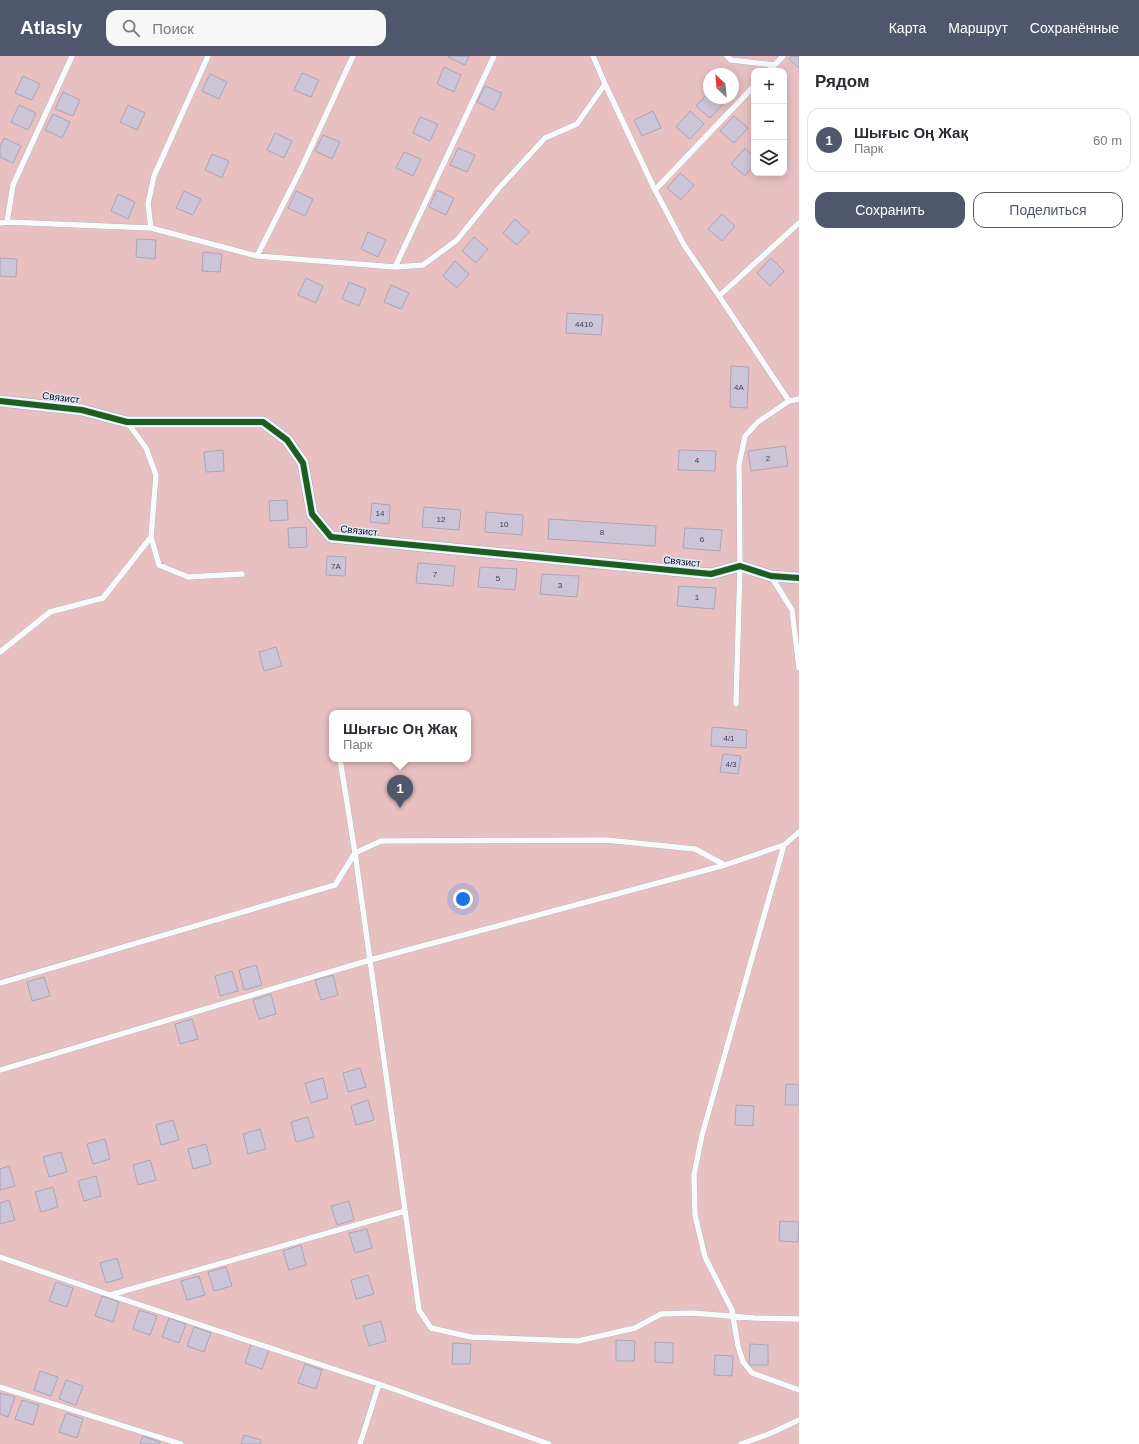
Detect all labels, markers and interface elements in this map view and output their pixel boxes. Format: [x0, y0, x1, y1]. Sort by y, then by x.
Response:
search box [106, 10, 386, 46]
text: Atlasly [20, 17, 82, 38]
icon: search [120, 17, 142, 39]
text: Поиск [152, 20, 194, 37]
text: Карта [889, 20, 926, 36]
text: Маршрут [948, 20, 1008, 36]
text: Сохранённые [1030, 20, 1119, 36]
north arrow [703, 68, 739, 104]
map controls [751, 68, 787, 176]
button: + [751, 68, 787, 104]
text: Рядом [815, 72, 870, 91]
button: − [751, 104, 787, 140]
text: Шығыс Оң Жақ [854, 124, 968, 141]
text: 1 [825, 133, 833, 148]
text: 60 m [1093, 133, 1122, 148]
button: layers [751, 140, 787, 176]
text: Парк [854, 141, 884, 156]
button: Сохранить [815, 192, 965, 228]
button: Поделиться [973, 192, 1123, 228]
house number: 4410 [575, 320, 593, 329]
house number: 4А [734, 383, 745, 392]
street label: Связист [42, 390, 81, 405]
house number: 2 [766, 454, 771, 463]
house number: 4 [695, 456, 700, 465]
house number: 14 [376, 509, 385, 518]
house number: 12 [437, 515, 446, 524]
house number: 10 [500, 520, 509, 529]
street label: Связист [340, 523, 379, 538]
house number: 8 [600, 528, 605, 537]
house number: 6 [700, 535, 705, 544]
street label: Связист [663, 554, 702, 569]
house number: 7А [331, 562, 342, 571]
house number: 7 [433, 570, 438, 579]
house number: 5 [496, 574, 501, 583]
house number: 3 [558, 581, 563, 590]
house number: 1 [695, 593, 700, 602]
popup [329, 710, 471, 762]
text: Шығыс Оң Жақ [343, 720, 457, 737]
house number: 4/1 [723, 734, 735, 743]
text: Парк [343, 737, 373, 752]
house number: 4/3 [725, 760, 737, 769]
pin: 1 [387, 775, 413, 808]
your location [453, 889, 473, 909]

